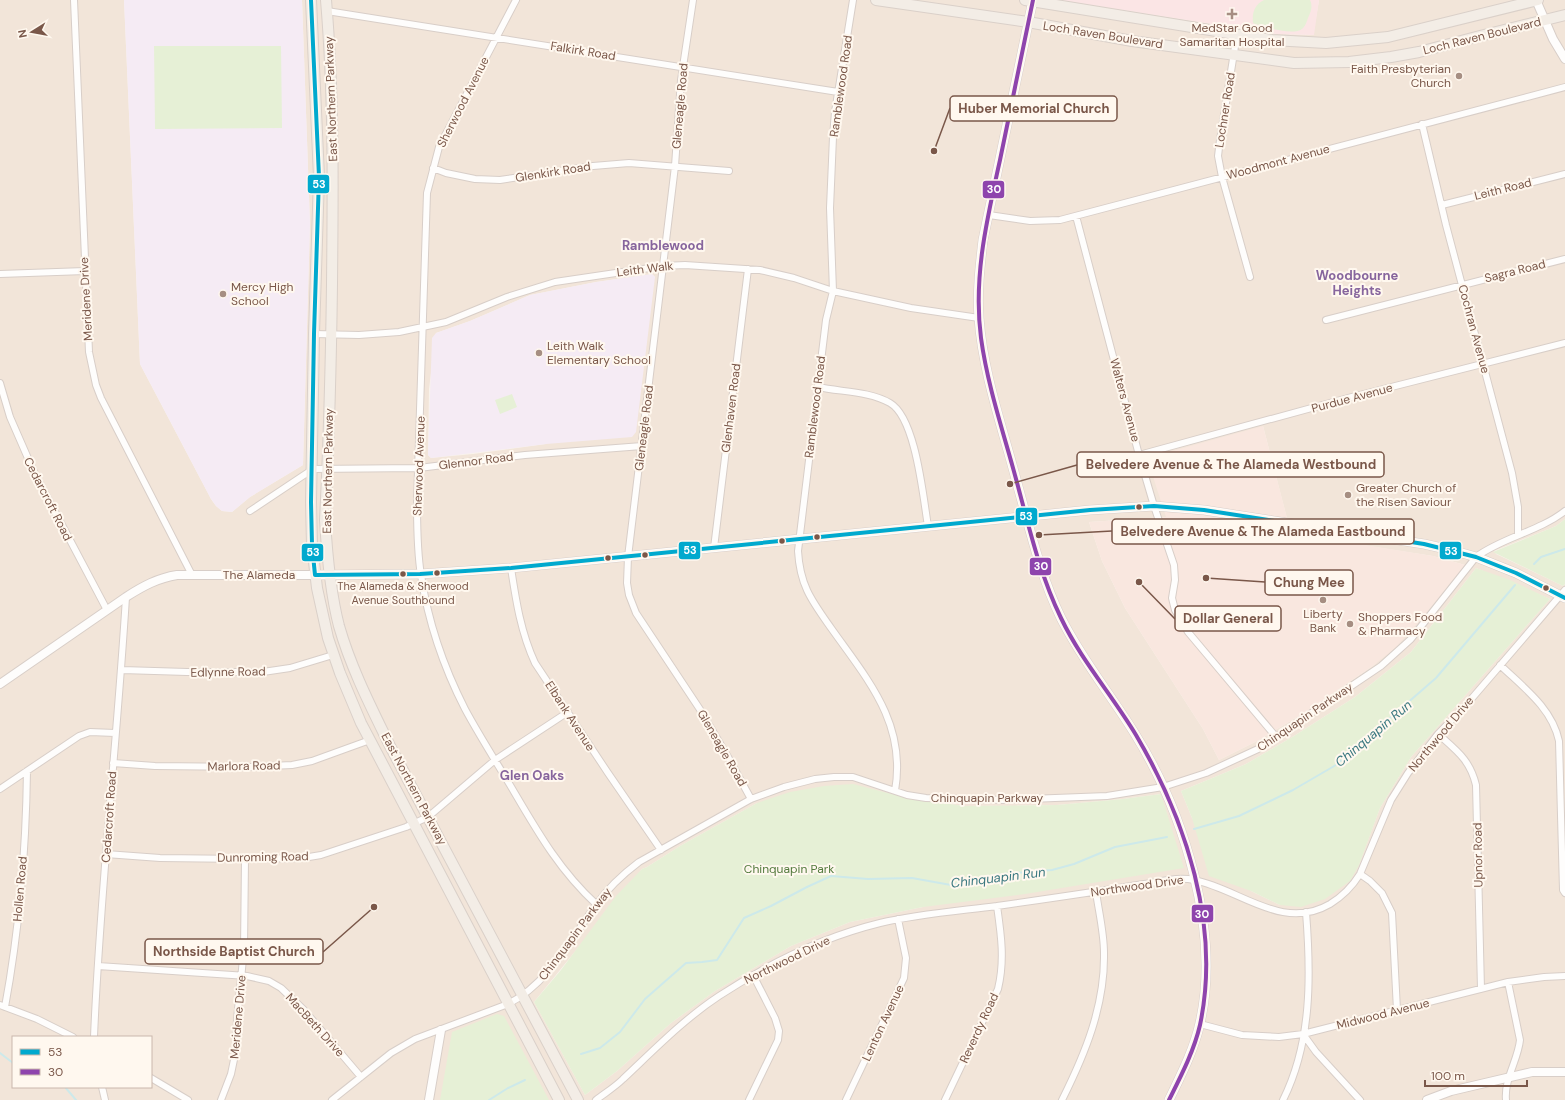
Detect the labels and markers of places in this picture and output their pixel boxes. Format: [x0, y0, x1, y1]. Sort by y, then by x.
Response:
marker: MedStar Good Samaritan Hospital [1226, 8, 1238, 20]
place label: MedStar Good Samaritan Hospital [1180, 20, 1284, 50]
place label: Faith Presbyterian Church [1351, 61, 1451, 91]
marker: Faith Presbyterian Church [1454, 71, 1464, 81]
callout: Huber Memorial Church [950, 96, 1117, 121]
place label: Mercy High School [231, 279, 294, 309]
marker: Mercy High School [218, 289, 228, 299]
place label: Leith Walk Elementary School [547, 338, 651, 368]
marker: Leith Walk Elementary School [534, 348, 544, 358]
callout: Belvedere Avenue & The Alameda Westbound [1077, 452, 1384, 477]
place label: Greater Church of the Risen Saviour [1356, 480, 1456, 510]
marker: Greater Church of the Risen Saviour [1343, 490, 1353, 500]
unlabelled marker [1134, 502, 1144, 512]
callout: Belvedere Avenue & The Alameda Eastbound [1112, 519, 1414, 544]
unlabelled marker [812, 532, 822, 542]
unlabelled marker [777, 536, 787, 546]
unlabelled marker [640, 550, 650, 560]
unlabelled marker [603, 553, 613, 563]
unlabelled marker [432, 568, 442, 578]
marker: The Alameda & Sherwood Avenue Southbound [398, 569, 408, 579]
callout: Chung Mee [1265, 570, 1353, 595]
place label: The Alameda & Sherwood Avenue Southbound [337, 579, 469, 607]
unlabelled marker [1541, 583, 1551, 593]
marker: Liberty Bank [1318, 595, 1328, 605]
callout: Dollar General [1175, 606, 1281, 631]
place label: Liberty Bank [1303, 606, 1343, 636]
place label: Shoppers Food & Pharmacy [1358, 609, 1442, 639]
marker: Shoppers Food & Pharmacy [1345, 619, 1355, 629]
callout: Northside Baptist Church [145, 939, 323, 964]

